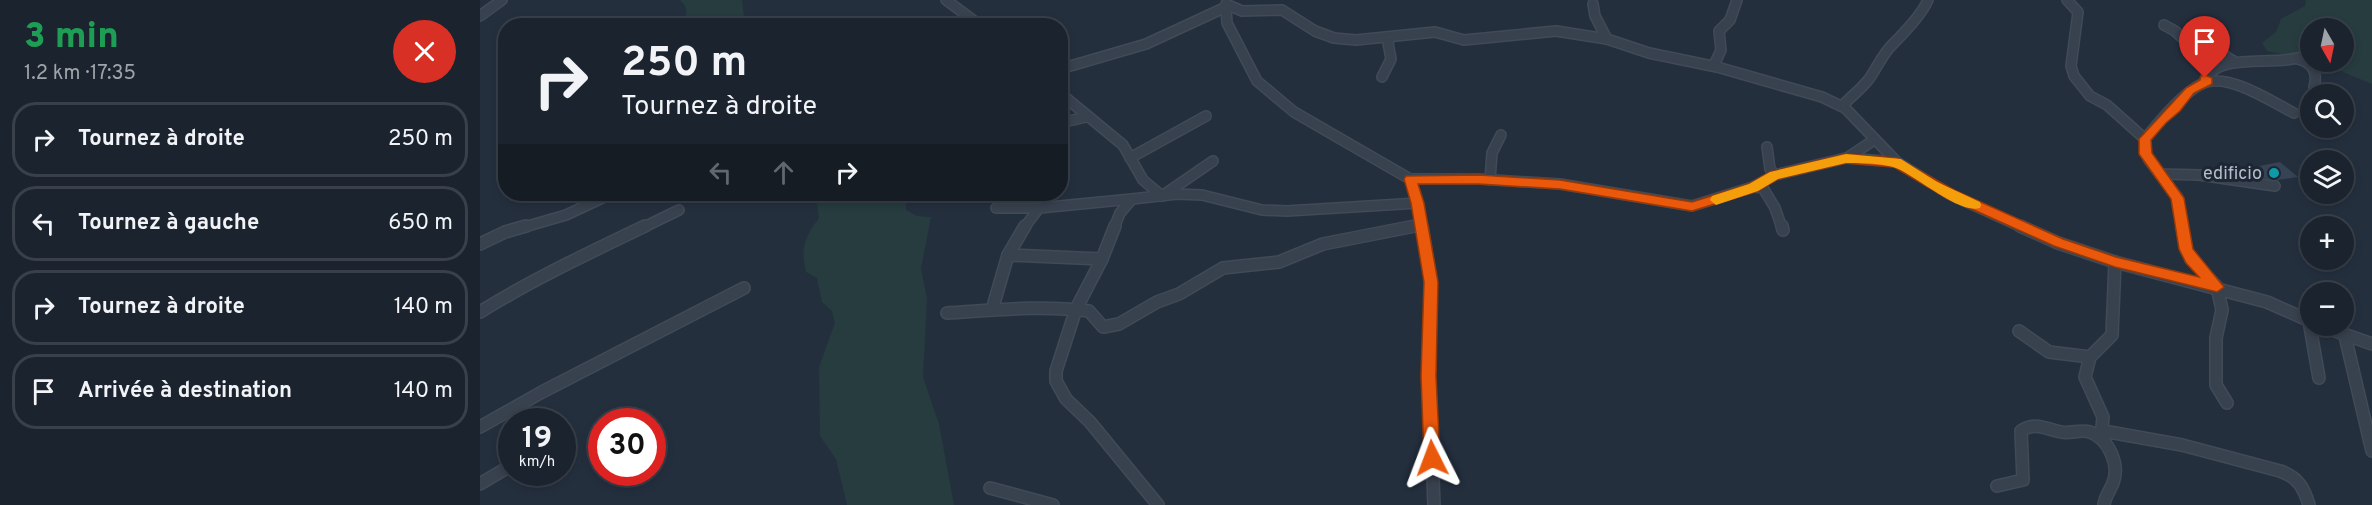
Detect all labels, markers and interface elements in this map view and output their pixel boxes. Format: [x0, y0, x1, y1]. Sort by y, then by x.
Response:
text: 3 min [24, 15, 119, 61]
pin [2179, 16, 2230, 78]
north arrow [2300, 18, 2354, 72]
map controls [2300, 18, 2354, 336]
button: close [393, 20, 456, 83]
icon: arrive [2188, 25, 2221, 58]
text: 250 m [621, 38, 747, 91]
icon: right [522, 42, 600, 120]
text: 1.2 km · 17:35 [24, 61, 136, 87]
button: search [2300, 84, 2354, 138]
text: Tournez à droite [621, 90, 817, 124]
icon: right [27, 123, 60, 156]
text: Tournez à droite [78, 126, 245, 153]
text: 250 m [388, 126, 453, 153]
button: layers [2300, 150, 2354, 204]
icon: left [704, 156, 737, 189]
icon: ahead [767, 156, 800, 189]
icon: right [830, 156, 863, 189]
place label: edificio [2203, 163, 2262, 186]
marker: edificio [2267, 166, 2281, 180]
icon: left [27, 207, 60, 240]
text: Tournez à gauche [78, 210, 259, 237]
text: 650 m [388, 210, 453, 237]
button: + [2300, 216, 2354, 270]
button: − [2300, 282, 2354, 336]
icon: right [27, 291, 60, 324]
text: Tournez à droite [78, 294, 245, 321]
text: 140 m [394, 294, 453, 321]
icon: arrive [27, 375, 60, 408]
text: Arrivée à destination [78, 378, 292, 405]
text: 140 m [394, 378, 453, 405]
speed limit sign: 30 [588, 408, 666, 486]
text: 19 [522, 421, 552, 458]
position arrow [1400, 426, 1464, 490]
text: km/h [519, 453, 555, 472]

